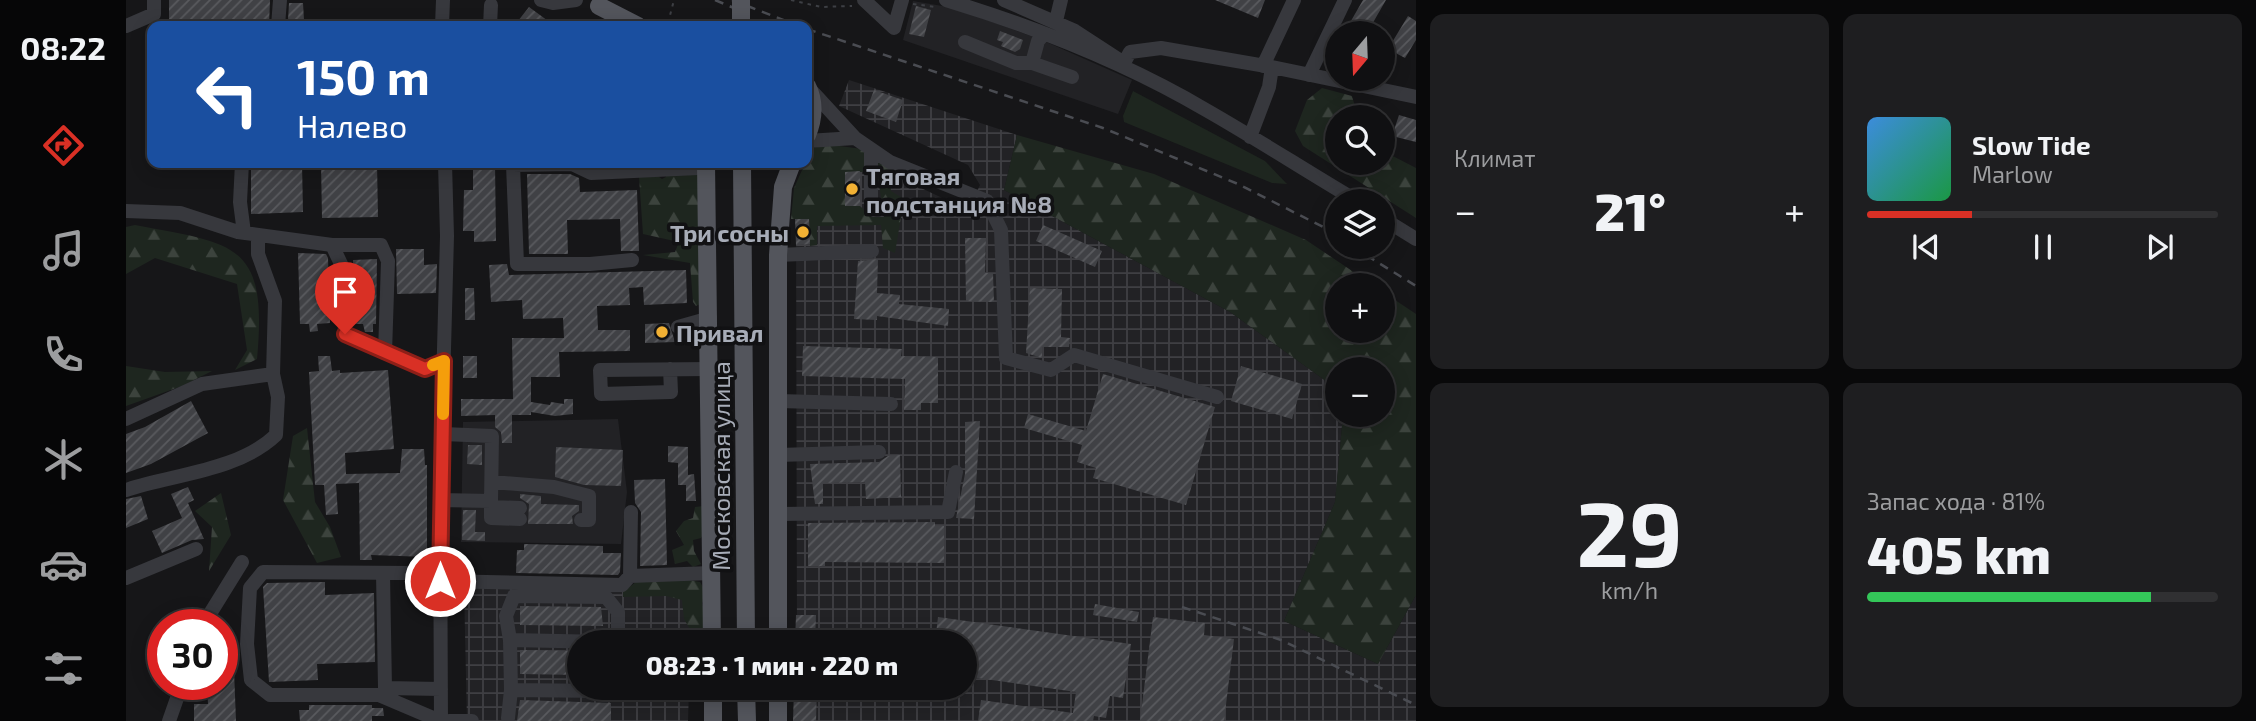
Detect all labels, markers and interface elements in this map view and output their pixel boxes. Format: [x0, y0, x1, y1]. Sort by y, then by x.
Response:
north arrow [1325, 21, 1395, 91]
map controls [1325, 21, 1395, 427]
text: 08:22 [20, 28, 106, 66]
text: 150 m [297, 46, 430, 105]
icon: left [182, 49, 273, 140]
button: search [1325, 105, 1395, 175]
text: Налево [297, 106, 407, 144]
icon: directions [39, 121, 88, 170]
text: Slow Tide [1972, 129, 2091, 160]
text: Климат [1454, 144, 1535, 172]
text: Marlow [1972, 160, 2053, 188]
place label: Тяговая подстанция №8 [866, 161, 1052, 218]
text: 21° [1594, 179, 1666, 241]
marker: Тяговая подстанция №8 [844, 181, 860, 197]
text: − [1454, 187, 1476, 233]
text: + [1784, 187, 1805, 233]
button: layers [1325, 189, 1395, 259]
place label: Три сосны [670, 218, 789, 247]
marker: Три сосны [795, 224, 811, 240]
icon: music [39, 226, 88, 275]
icon: previous [1907, 228, 1945, 266]
icon: pause [2024, 228, 2062, 266]
icon: next [2141, 228, 2179, 266]
pin [315, 262, 375, 334]
icon: arrive [326, 273, 364, 311]
button: + [1325, 273, 1395, 343]
place label: Привал [676, 318, 764, 347]
marker: Привал [654, 324, 670, 340]
icon: phone [39, 330, 88, 379]
button: − [1325, 357, 1395, 427]
street label: Московская улица [706, 361, 736, 571]
icon: climate [39, 435, 88, 484]
text: 29 [1576, 476, 1683, 585]
text: Запас хода · 81% [1867, 487, 2045, 515]
text: 405 km [1867, 522, 2051, 584]
icon: car [39, 540, 88, 589]
position arrow [403, 544, 477, 618]
text: km/h [1601, 576, 1658, 604]
speed limit sign: 30 [147, 609, 238, 700]
icon: filters [39, 644, 88, 693]
text: 08:23 · 1 мин · 220 m [646, 649, 898, 680]

